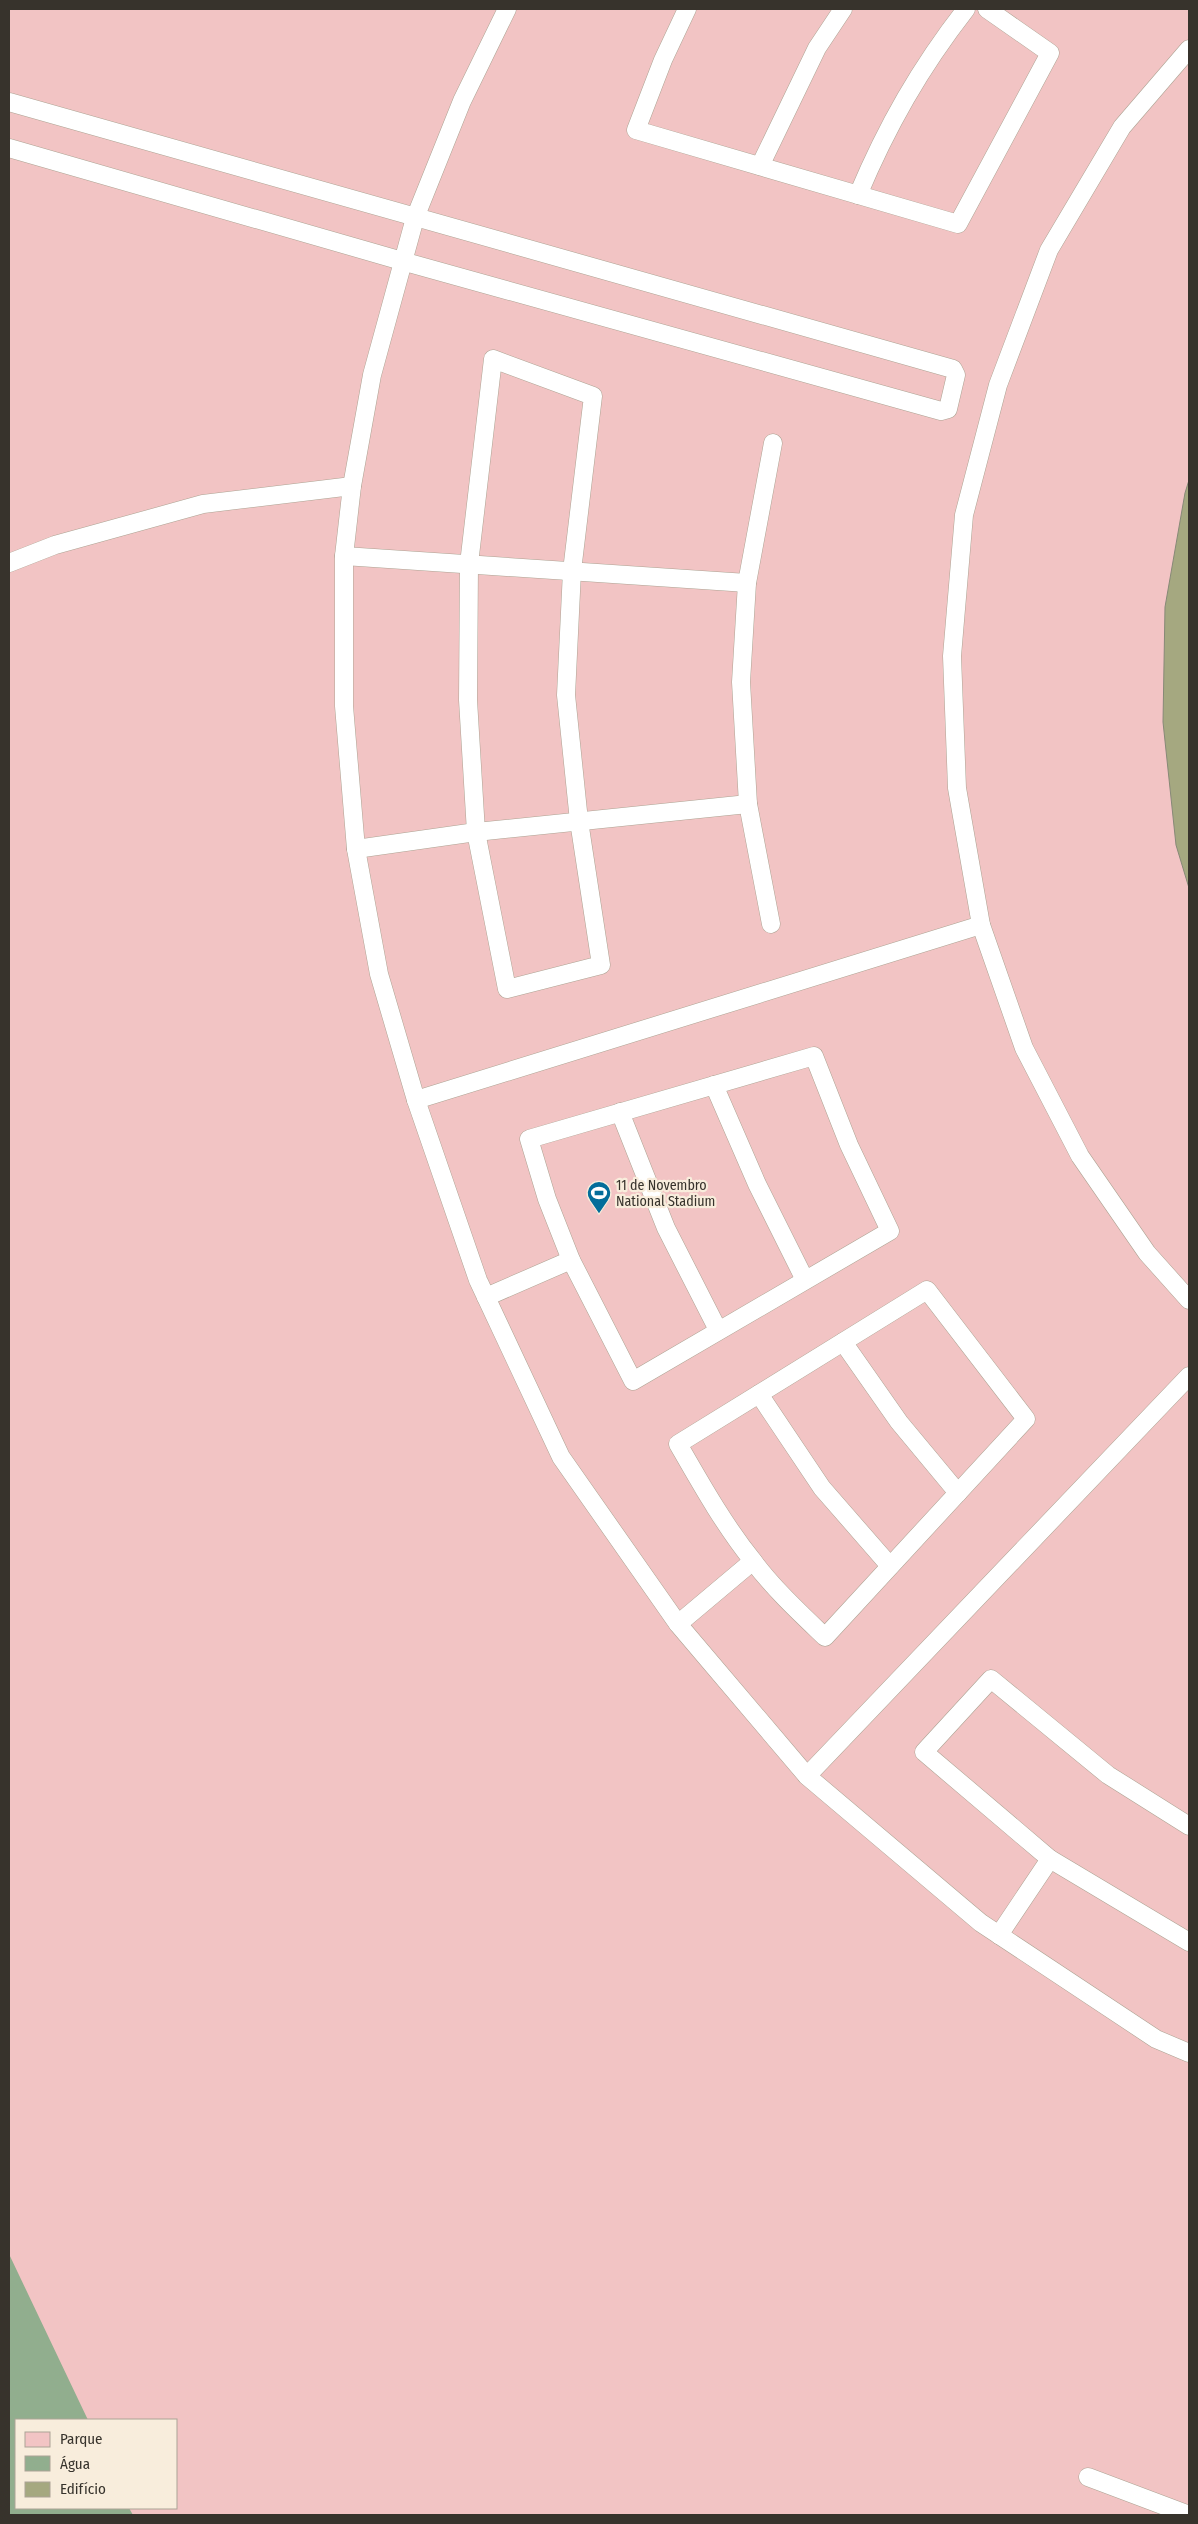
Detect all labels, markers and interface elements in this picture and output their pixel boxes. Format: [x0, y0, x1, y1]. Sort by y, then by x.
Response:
place label: 11 de Novembro National Stadium [616, 1177, 715, 1210]
sports icon: 11 de Novembro National Stadium [586, 1180, 612, 1214]
legend [15, 2419, 178, 2509]
text: Parque [60, 2430, 103, 2448]
text: Água [60, 2455, 90, 2473]
text: Edifício [60, 2480, 106, 2498]

